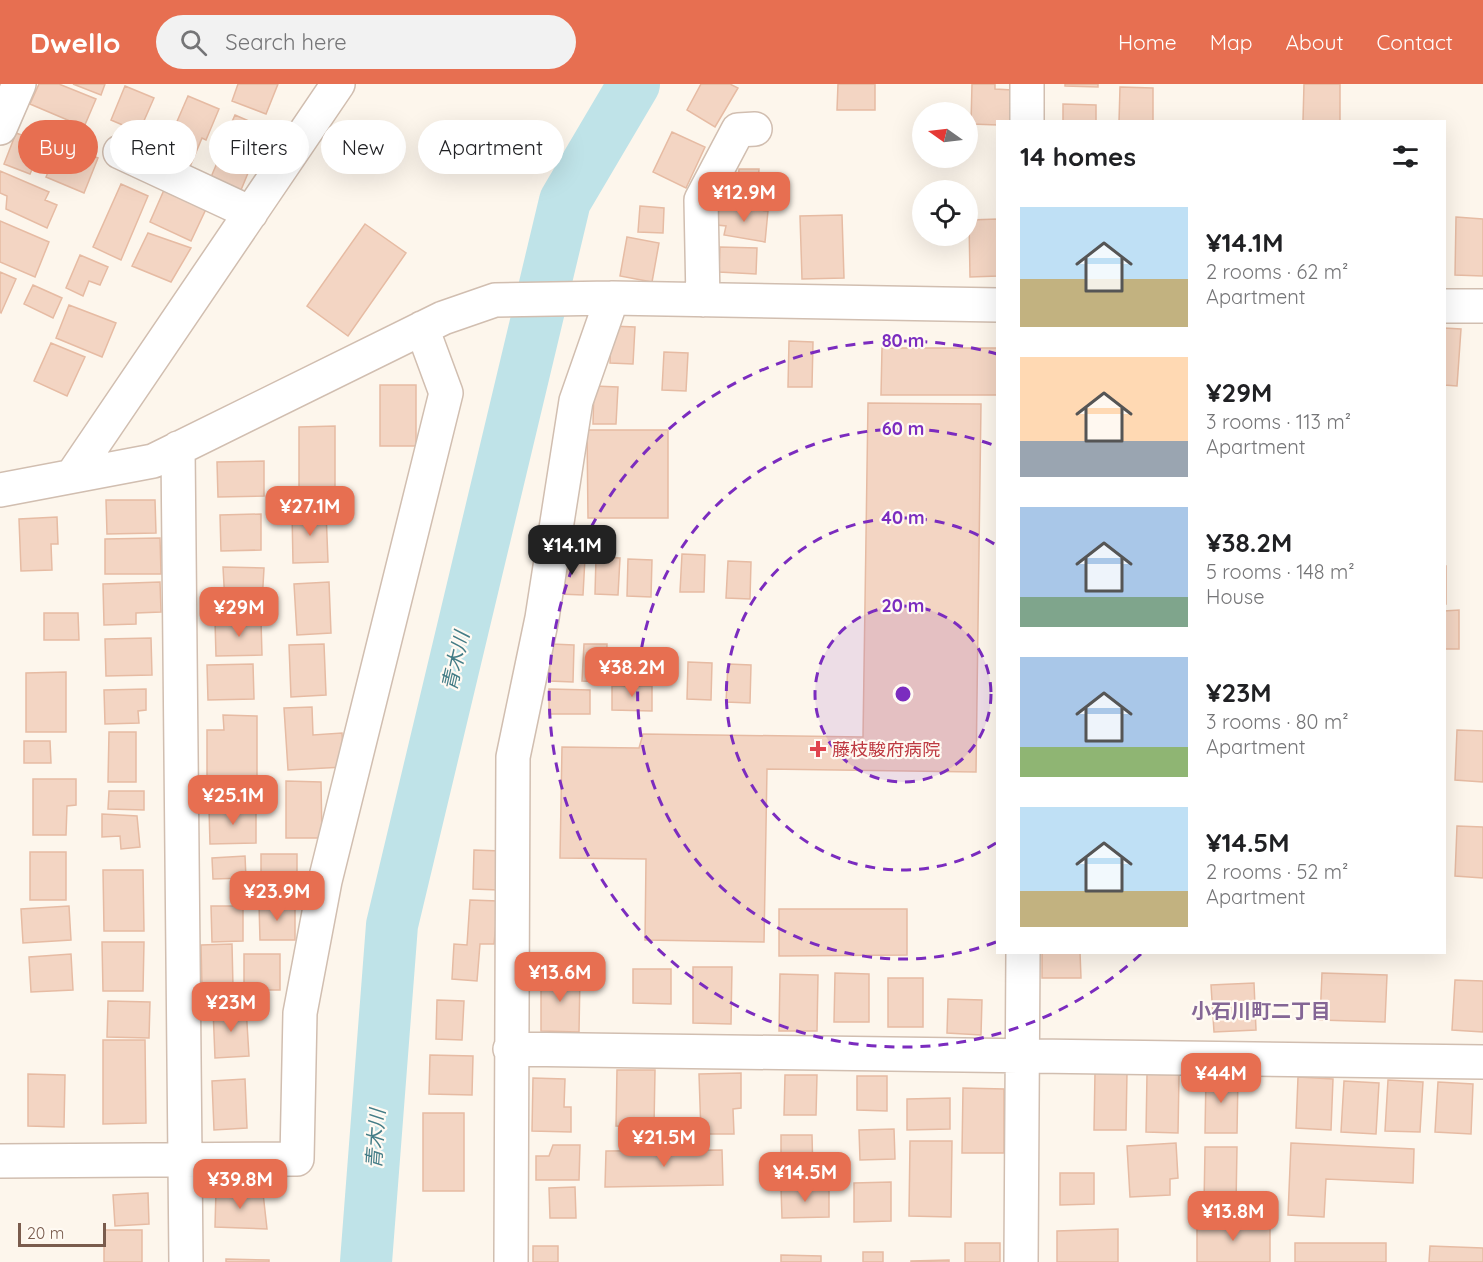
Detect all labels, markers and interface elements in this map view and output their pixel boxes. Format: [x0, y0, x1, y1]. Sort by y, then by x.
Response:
search box [156, 15, 576, 69]
text: Dwello [30, 25, 120, 60]
icon: search [177, 26, 210, 59]
text: Search here [225, 28, 347, 56]
text: Home [1118, 29, 1177, 55]
text: Map [1210, 29, 1253, 55]
text: About [1286, 29, 1344, 55]
text: Contact [1377, 29, 1453, 55]
north arrow [912, 102, 978, 168]
map controls [912, 102, 978, 246]
chip: Buy [18, 120, 98, 174]
chip: Rent [110, 120, 197, 174]
chip: Filters [209, 120, 309, 174]
chip: New [321, 120, 406, 174]
chip: Apartment [418, 120, 564, 174]
text: 14 homes [1020, 140, 1136, 173]
icon: filters [1389, 140, 1422, 173]
pin: ¥12.9M [695, 172, 793, 223]
text: ¥12.9M [712, 179, 776, 204]
button: locate [912, 180, 978, 246]
text: ¥14.1M [1206, 226, 1283, 259]
icon: home [1068, 231, 1140, 303]
text: 2 rooms · 62 m² [1206, 259, 1348, 284]
text: Apartment [1206, 284, 1306, 309]
text: 80 m [882, 329, 924, 352]
text: ¥29M [1206, 376, 1272, 409]
icon: home [1068, 381, 1140, 453]
text: 3 rooms · 113 m² [1206, 409, 1351, 434]
text: 60 m [882, 417, 924, 440]
text: Apartment [1206, 434, 1306, 459]
pin: ¥27.1M [261, 486, 359, 537]
text: ¥27.1M [279, 493, 341, 518]
text: 40 m [881, 506, 925, 529]
pin: ¥14.1M [523, 525, 621, 576]
text: ¥38.2M [1206, 526, 1292, 559]
icon: home [1068, 531, 1140, 603]
text: ¥14.1M [542, 532, 602, 557]
text: 5 rooms · 148 m² [1206, 559, 1355, 584]
text: House [1206, 584, 1265, 609]
pin: ¥29M [203, 587, 275, 638]
text: ¥29M [213, 594, 265, 619]
text: 20 m [882, 594, 924, 617]
water label: 青木川 [436, 627, 474, 693]
pin: ¥38.2M [583, 647, 681, 698]
text: ¥38.2M [599, 654, 665, 679]
text: ¥23M [1206, 676, 1272, 709]
icon: home [1068, 681, 1140, 753]
centre of rings [893, 684, 913, 704]
text: 3 rooms · 80 m² [1206, 709, 1349, 734]
text: Apartment [1206, 734, 1306, 759]
place label: 藤枝駿府病院 [832, 738, 940, 761]
marker: 藤枝駿府病院 [809, 740, 827, 758]
pin: ¥25.1M [184, 775, 282, 826]
text: ¥25.1M [202, 782, 264, 807]
text: ¥14.5M [1206, 826, 1290, 859]
icon: home [1068, 831, 1140, 903]
text: 2 rooms · 52 m² [1206, 859, 1348, 884]
pin: ¥23.9M [228, 871, 326, 922]
text: ¥23.9M [244, 878, 310, 903]
text: Apartment [1206, 884, 1306, 909]
pin: ¥13.6M [511, 952, 609, 1003]
text: ¥13.6M [529, 959, 591, 984]
pin: ¥23M [195, 982, 267, 1033]
text: ¥23M [206, 989, 256, 1014]
district label: 小石川町二丁目 [1191, 998, 1331, 1023]
pin: ¥44M [1185, 1053, 1257, 1104]
text: ¥44M [1195, 1060, 1247, 1085]
water label: 青木川 [360, 1106, 390, 1170]
pin: ¥21.5M [615, 1117, 713, 1168]
text: ¥21.5M [632, 1124, 696, 1149]
pin: ¥14.5M [756, 1152, 854, 1203]
pin: ¥39.8M [191, 1159, 289, 1210]
text: ¥14.5M [773, 1159, 837, 1184]
text: ¥39.8M [207, 1166, 273, 1191]
pin: ¥13.8M [1184, 1191, 1282, 1242]
text: ¥13.8M [1202, 1198, 1264, 1223]
scale bar [18, 1220, 106, 1248]
text: 20 m [27, 1223, 64, 1243]

